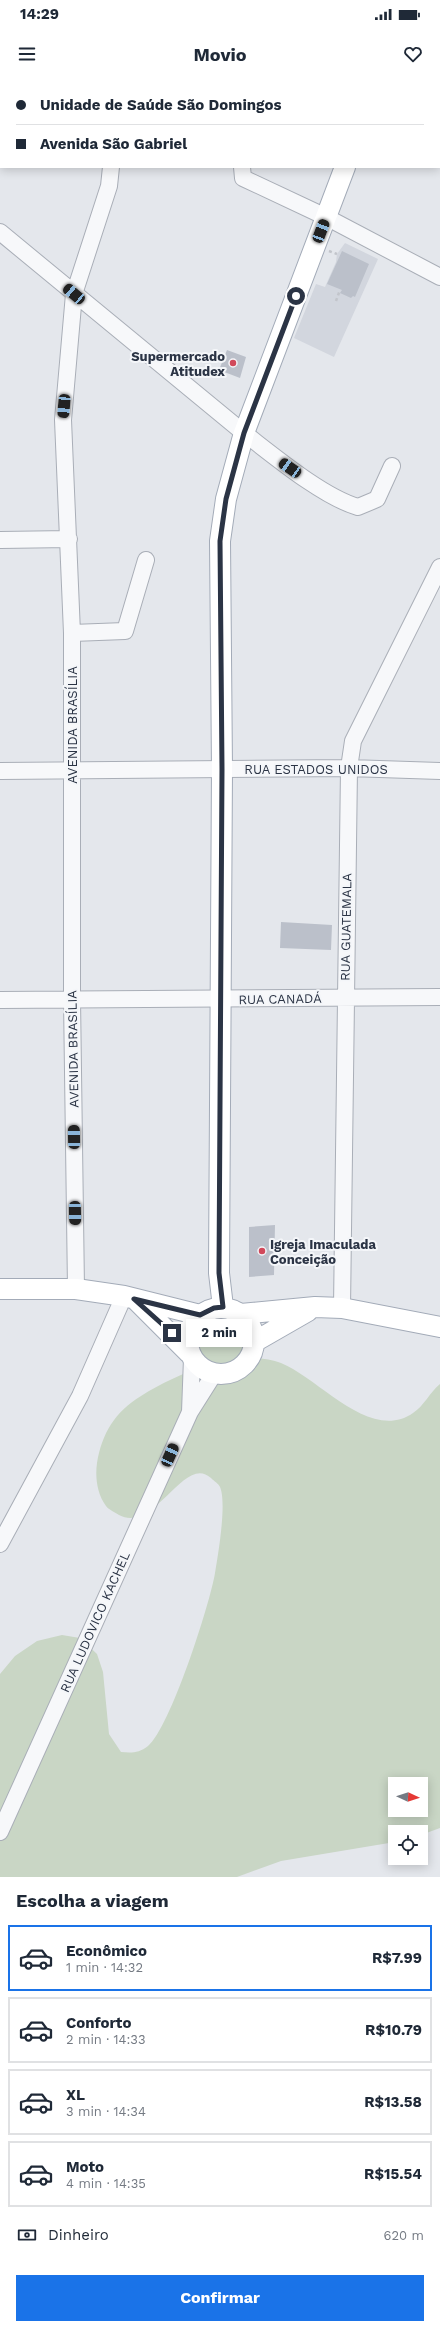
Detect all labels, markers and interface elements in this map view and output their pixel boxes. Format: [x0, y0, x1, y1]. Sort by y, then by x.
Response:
text: 14:29 [20, 5, 59, 23]
icon: menu [16, 43, 38, 65]
icon: heart [402, 43, 424, 65]
text: Movio [193, 44, 247, 65]
text: Unidade de Saúde São Domingos [40, 96, 281, 114]
text: Avenida São Gabriel [40, 135, 187, 153]
car [311, 218, 331, 244]
car [61, 282, 87, 306]
route start [287, 287, 305, 305]
place label: Supermercado Atitudex [131, 349, 225, 379]
marker: Supermercado Atitudex [228, 358, 238, 368]
car [57, 394, 71, 418]
car [277, 456, 303, 480]
street label: AVENIDA BRASÍLIA [64, 666, 80, 784]
street label: RUA ESTADOS UNIDOS [244, 762, 388, 777]
street label: RUA GUATEMALA [338, 872, 354, 981]
street label: AVENIDA BRASÍLIA [63, 990, 82, 1108]
street label: RUA CANADÁ [238, 990, 322, 1007]
car [68, 1125, 80, 1149]
car [69, 1201, 81, 1225]
place label: Igreja Imaculada Conceição [270, 1237, 376, 1267]
marker: Igreja Imaculada Conceição [257, 1246, 267, 1256]
callout: 2 min [186, 1319, 252, 1347]
route end [163, 1324, 181, 1342]
text: 2 min [201, 1325, 237, 1340]
car [160, 1442, 180, 1468]
street label: RUA LUDOVICO KACHEL [57, 1549, 133, 1695]
north arrow [388, 1777, 428, 1817]
map controls [388, 1777, 428, 1865]
button: locate [388, 1825, 428, 1865]
text: Escolha a viagem [16, 1890, 169, 1911]
icon: car [18, 1940, 54, 1976]
text: Econômico [66, 1942, 147, 1960]
text: R$7.99 [372, 1949, 422, 1967]
text: 1 min · 14:32 [66, 1960, 143, 1975]
icon: car [18, 2012, 54, 2048]
text: Conforto [66, 2014, 131, 2032]
text: R$10.79 [365, 2021, 422, 2039]
text: 2 min · 14:33 [66, 2032, 145, 2047]
icon: car [18, 2084, 54, 2120]
text: XL [66, 2086, 85, 2104]
text: R$13.58 [364, 2093, 422, 2111]
text: 3 min · 14:34 [66, 2104, 146, 2119]
icon: car [18, 2156, 54, 2192]
text: Moto [66, 2158, 104, 2176]
text: R$15.54 [364, 2165, 422, 2183]
text: 4 min · 14:35 [66, 2176, 146, 2191]
icon: cash [16, 2224, 38, 2246]
text: Dinheiro [48, 2226, 109, 2244]
text: 620 m [384, 2228, 424, 2243]
button: Confirmar [16, 2275, 424, 2321]

